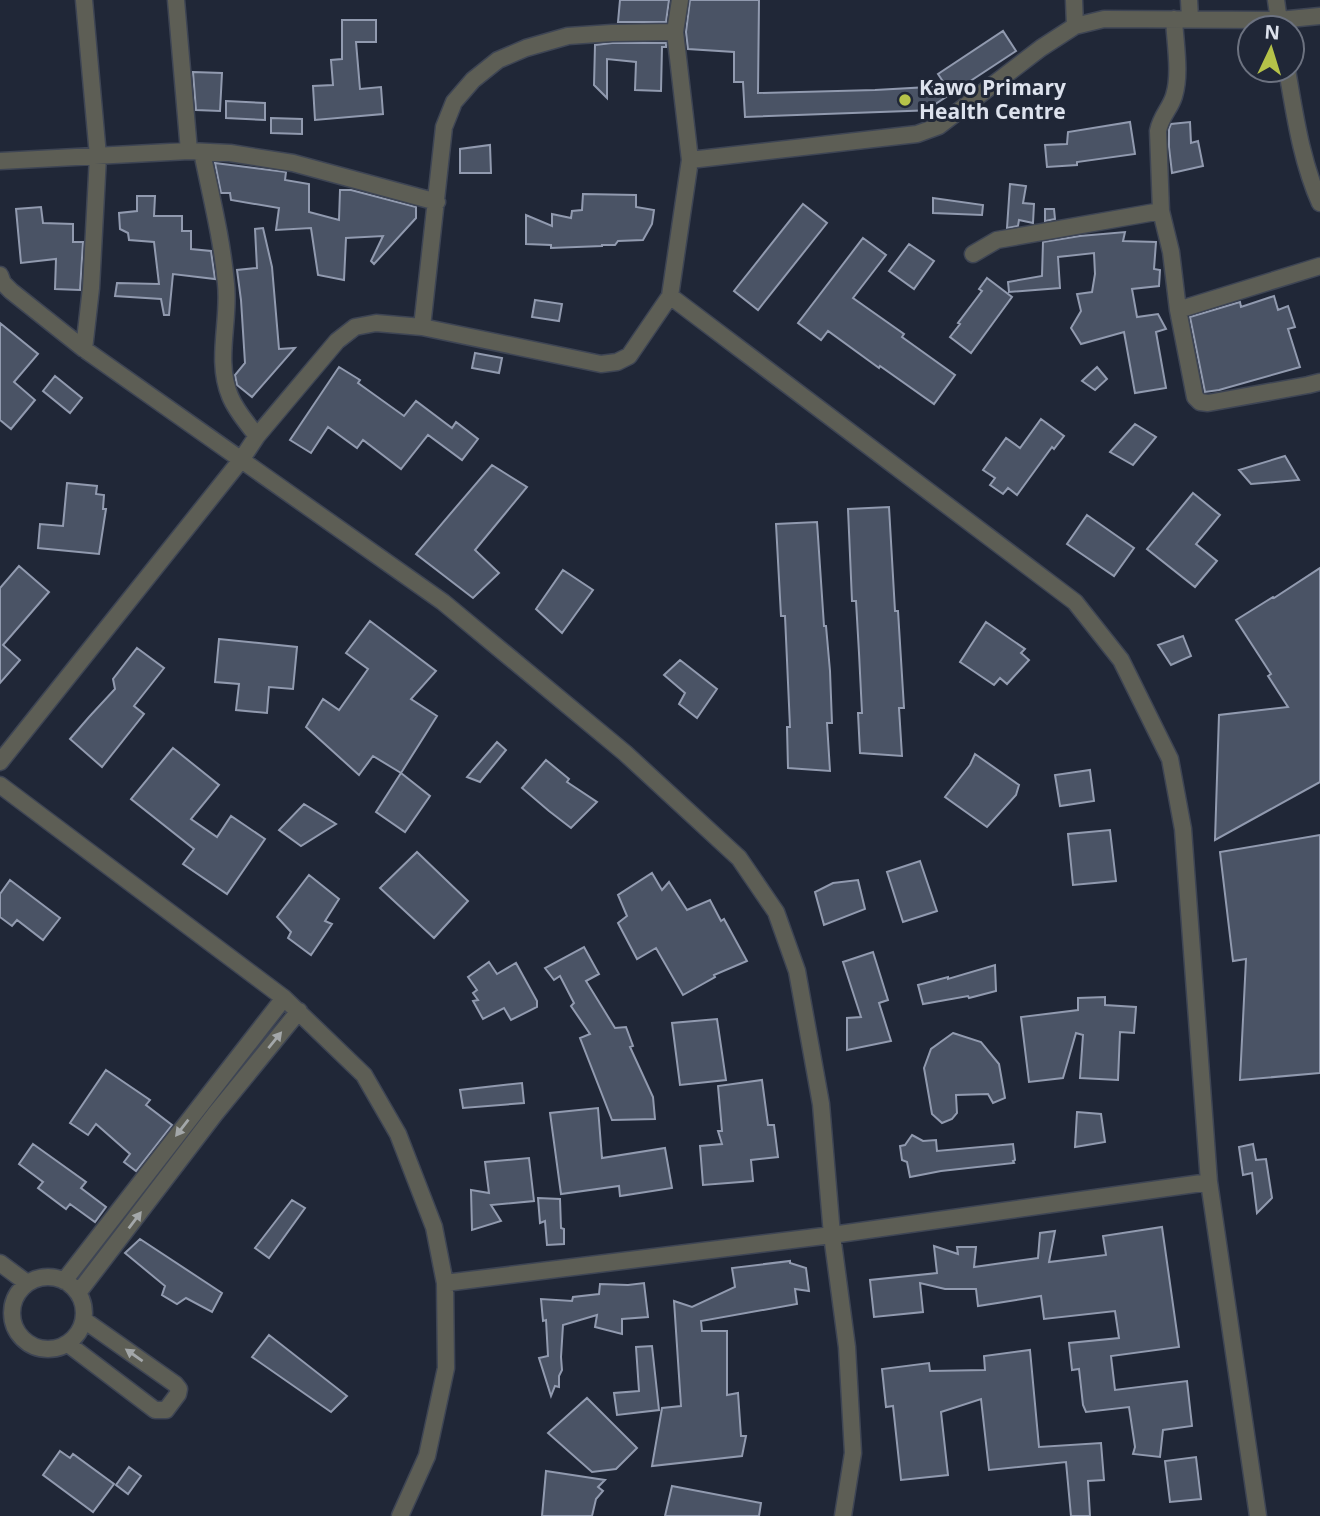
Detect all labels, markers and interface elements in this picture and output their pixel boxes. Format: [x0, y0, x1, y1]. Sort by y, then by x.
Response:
north arrow [1236, 14, 1306, 84]
text: N [1264, 19, 1281, 46]
place label: Kawo Primary Health Centre [919, 73, 1066, 125]
marker: Kawo Primary Health Centre [897, 92, 913, 108]
one-way arrow [267, 1032, 282, 1049]
one-way arrow [174, 1119, 189, 1137]
one-way arrow [128, 1211, 142, 1229]
one-way arrow [125, 1349, 143, 1363]

